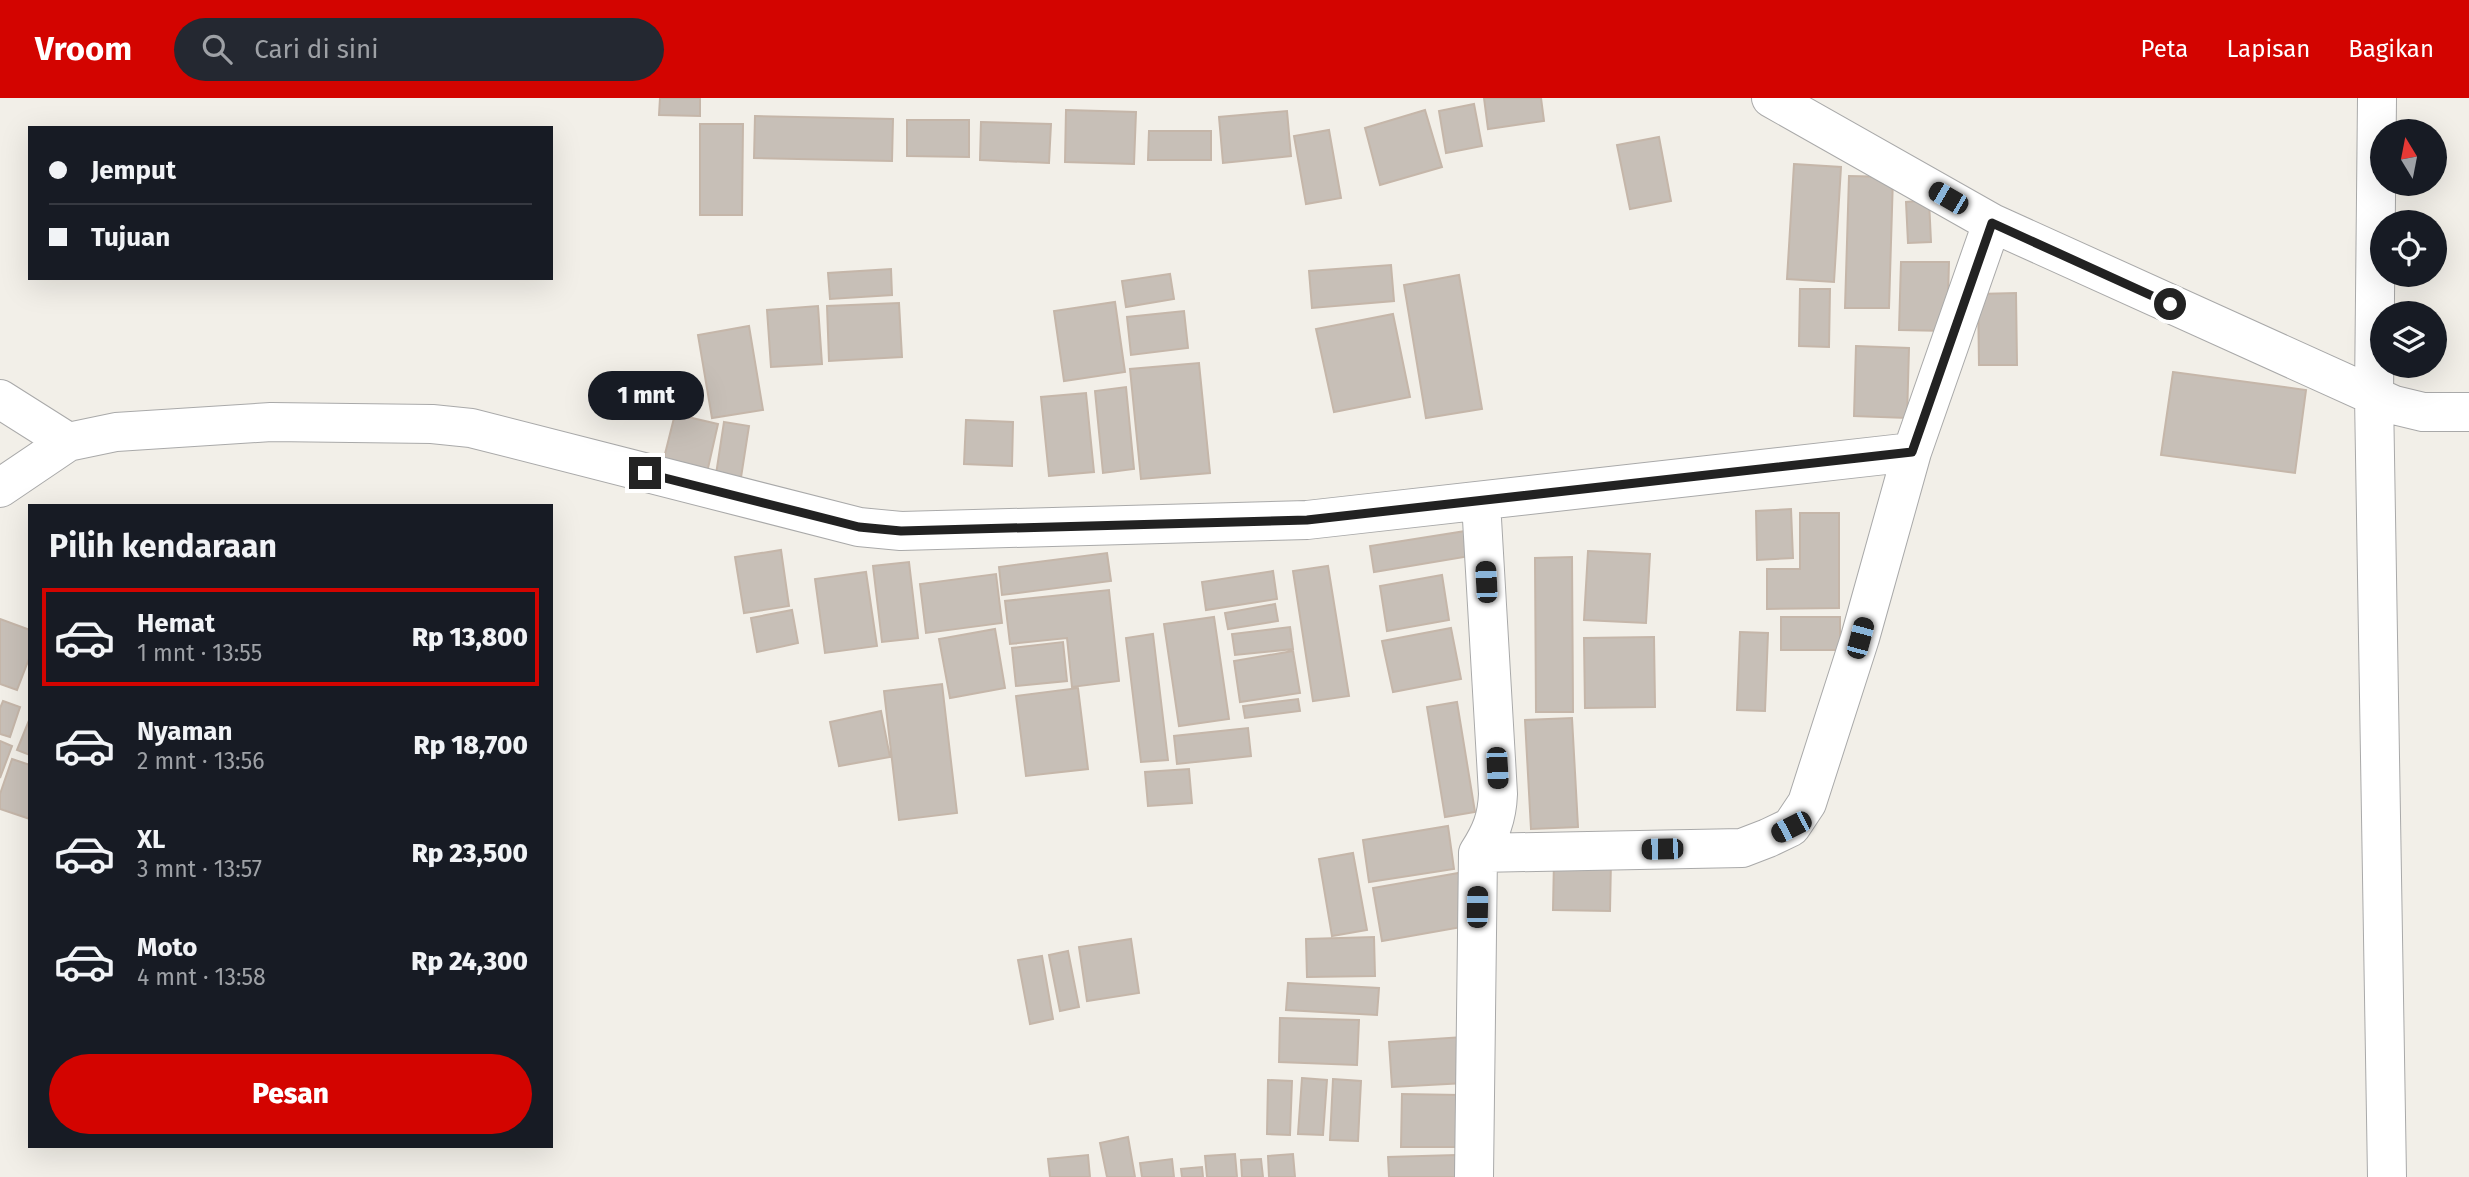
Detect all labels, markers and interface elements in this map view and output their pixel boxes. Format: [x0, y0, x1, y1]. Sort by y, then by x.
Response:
search box [174, 18, 664, 81]
text: Vroom [35, 29, 132, 69]
icon: search [198, 30, 236, 68]
text: Cari di sini [254, 34, 379, 65]
text: Peta [2141, 35, 2188, 63]
text: Lapisan [2226, 35, 2310, 63]
text: Bagikan [2348, 35, 2434, 63]
north arrow [2370, 119, 2446, 196]
map controls [2370, 119, 2447, 378]
text: Jemput [91, 155, 176, 186]
car [1925, 178, 1972, 218]
button: locate [2370, 210, 2447, 287]
text: Tujuan [91, 222, 170, 253]
route start [2154, 288, 2186, 320]
button: layers [2370, 301, 2447, 378]
callout: 1 mnt [587, 372, 703, 420]
text: 1 mnt [617, 381, 675, 409]
route end [629, 457, 661, 489]
text: Pilih kendaraan [49, 527, 277, 565]
car [1475, 560, 1498, 604]
icon: car [53, 606, 116, 669]
text: Hemat [137, 608, 215, 639]
car [1845, 615, 1876, 661]
text: Rp 13,800 [412, 622, 528, 653]
text: 1 mnt · 13:55 [137, 639, 262, 667]
icon: car [53, 714, 116, 777]
text: Nyaman [137, 716, 233, 747]
text: Rp 18,700 [414, 730, 528, 761]
car [1486, 746, 1509, 790]
text: 2 mnt · 13:56 [137, 747, 265, 775]
car [1768, 808, 1815, 846]
icon: car [53, 822, 116, 885]
text: XL [137, 824, 165, 855]
text: Rp 23,500 [412, 838, 528, 869]
car [1641, 838, 1684, 860]
text: 3 mnt · 13:57 [137, 855, 262, 883]
car [1467, 886, 1488, 928]
icon: car [53, 930, 116, 993]
text: Moto [137, 932, 197, 963]
text: Rp 24,300 [411, 946, 528, 977]
text: 4 mnt · 13:58 [137, 963, 266, 991]
button: Pesan [49, 1054, 532, 1134]

